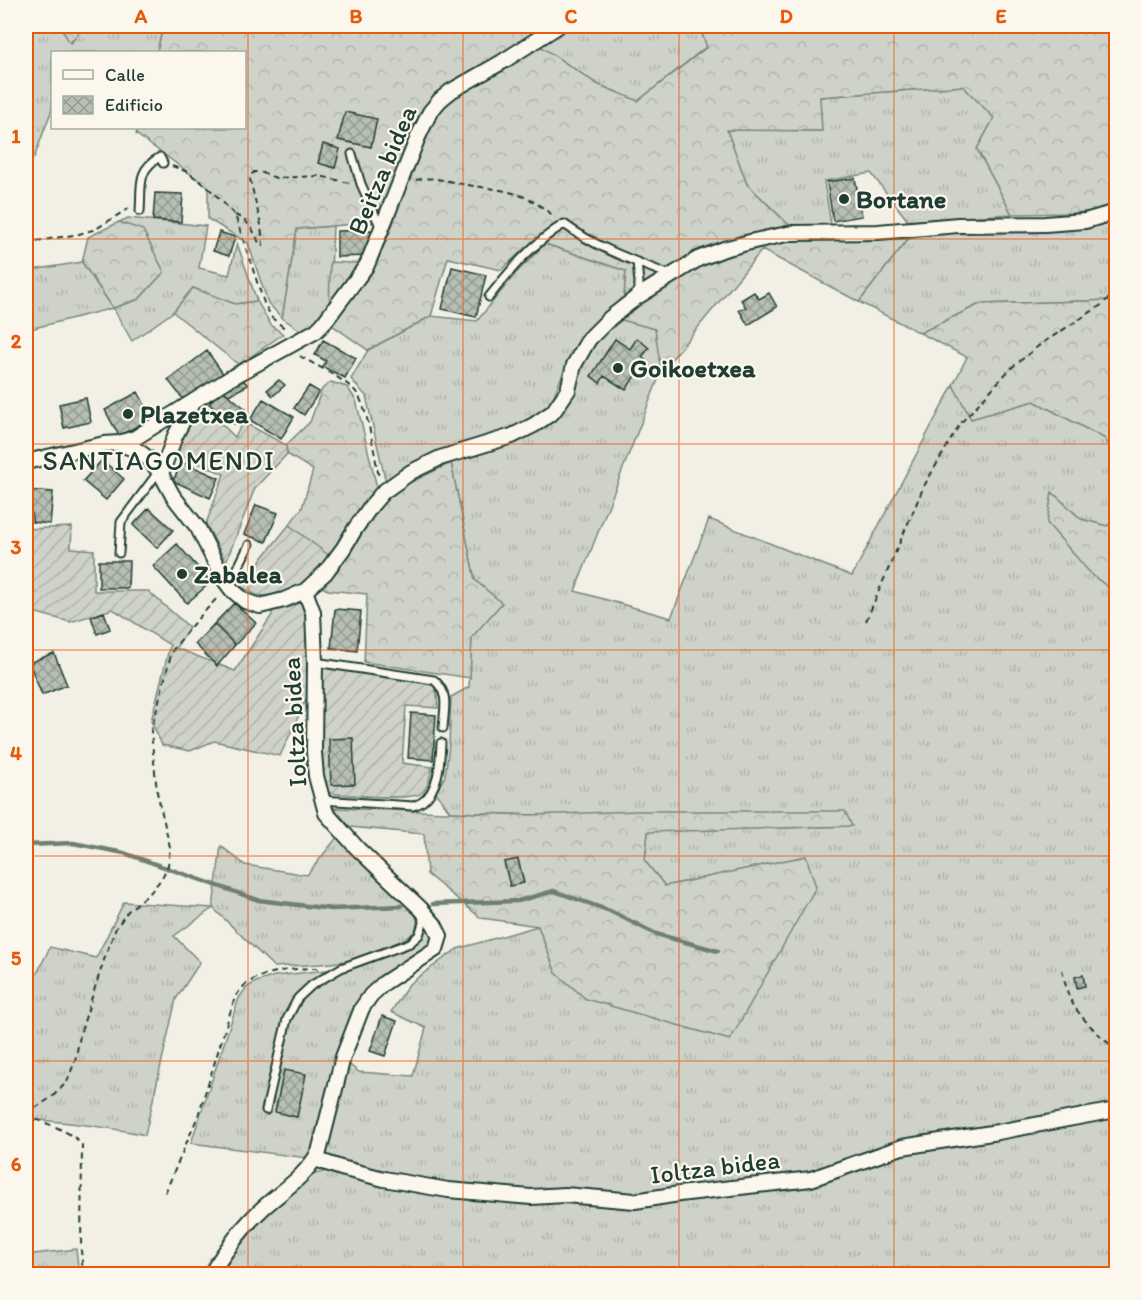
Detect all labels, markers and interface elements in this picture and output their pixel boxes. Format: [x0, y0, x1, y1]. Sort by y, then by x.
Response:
text: A [134, 4, 148, 28]
text: B [350, 4, 363, 28]
text: C [565, 4, 578, 28]
text: D [779, 4, 793, 28]
text: E [995, 4, 1007, 28]
legend [51, 51, 246, 129]
text: Calle [105, 64, 145, 86]
text: Edificio [105, 94, 163, 116]
street label: Beitza bidea [340, 100, 424, 239]
text: 1 [11, 124, 21, 148]
place label: Bortane [856, 183, 946, 215]
marker: Bortane [837, 192, 851, 206]
text: 2 [11, 329, 22, 353]
place label: Goikoetxea [630, 352, 756, 384]
marker: Goikoetxea [611, 361, 625, 375]
place label: Plazetxea [140, 398, 249, 430]
marker: Plazetxea [121, 407, 135, 421]
district label: SANTIAGOMENDI [43, 444, 275, 477]
text: 3 [11, 535, 22, 559]
place label: Zabalea [194, 558, 283, 590]
marker: Zabalea [175, 567, 189, 581]
street label: Ioltza bidea [275, 656, 313, 788]
text: 4 [10, 741, 22, 765]
text: 5 [11, 946, 22, 970]
street label: Ioltza bidea [649, 1143, 782, 1191]
text: 6 [11, 1152, 22, 1176]

